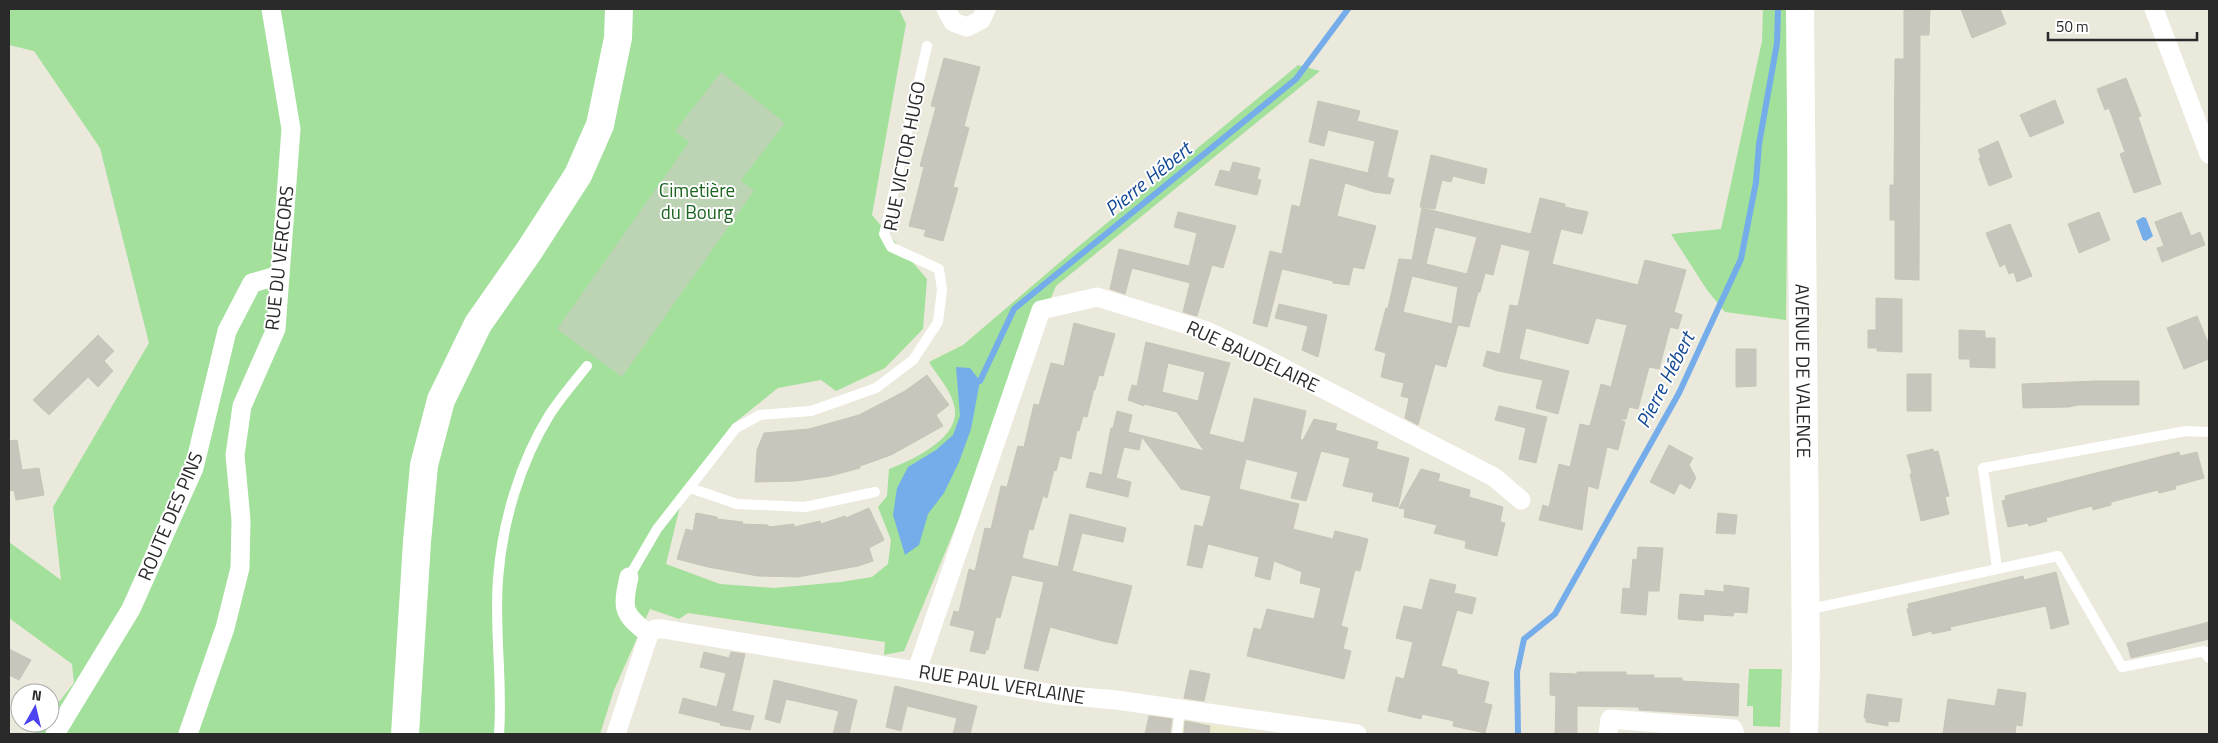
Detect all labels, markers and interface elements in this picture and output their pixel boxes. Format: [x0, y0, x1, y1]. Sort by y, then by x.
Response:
scale bar [2048, 10, 2197, 42]
text: 50 m [2056, 15, 2089, 38]
street label: RUE VICTOR HUGO [875, 79, 932, 233]
water label: Pierre Hébert [1098, 132, 1200, 223]
park label: Cimetière du Bourg [659, 175, 735, 226]
street label: RUE DU VERCORS [256, 184, 301, 332]
street label: AVENUE DE VALENCE [1789, 284, 1819, 458]
street label: RUE BAUDELAIRE [1182, 312, 1324, 399]
water label: Pierre Hébert [1627, 324, 1703, 433]
street label: ROUTE DES PINS [129, 447, 210, 585]
street label: RUE PAUL VERLAINE [917, 656, 1087, 711]
north arrow [10, 683, 60, 733]
text: N [31, 684, 43, 706]

